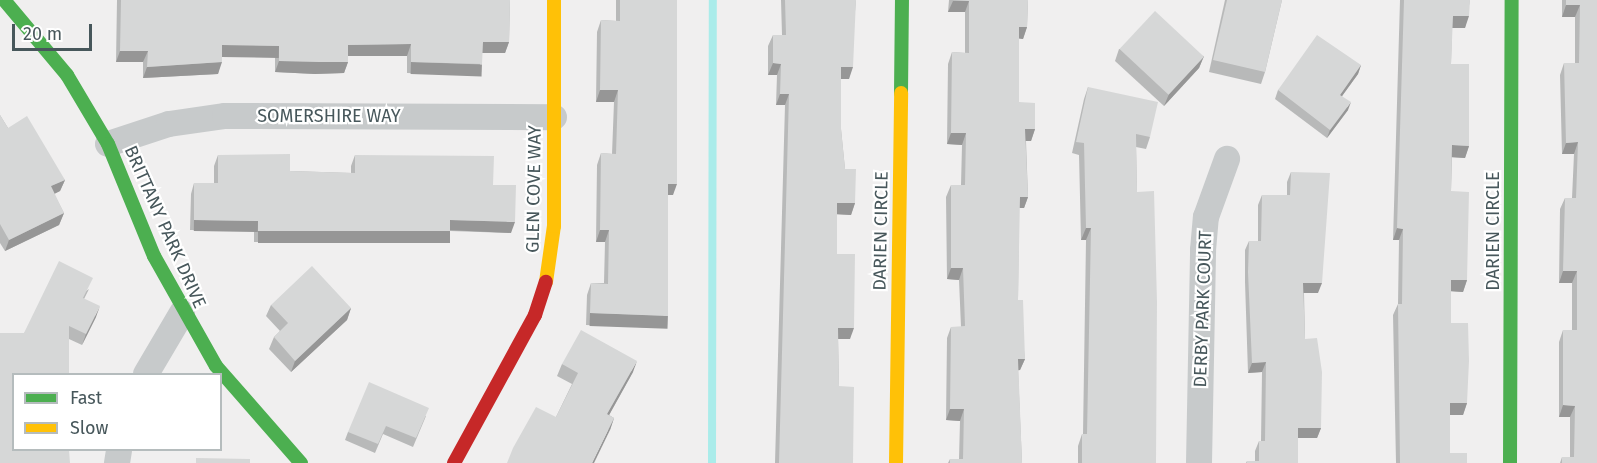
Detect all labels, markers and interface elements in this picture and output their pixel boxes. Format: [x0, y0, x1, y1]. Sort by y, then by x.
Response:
scale bar [15, 12, 94, 50]
text: 20 m [23, 23, 62, 45]
street label: SOMERSHIRE WAY [257, 105, 401, 127]
street label: GLEN COVE WAY [522, 125, 546, 253]
street label: BRITTANY PARK DRIVE [119, 142, 211, 312]
street label: DARIEN CIRCLE [869, 171, 893, 291]
street label: DARIEN CIRCLE [1482, 171, 1504, 291]
street label: DERBY PARK COURT [1189, 230, 1217, 388]
legend [12, 373, 222, 451]
text: Fast [70, 387, 102, 409]
text: Slow [70, 417, 108, 439]

